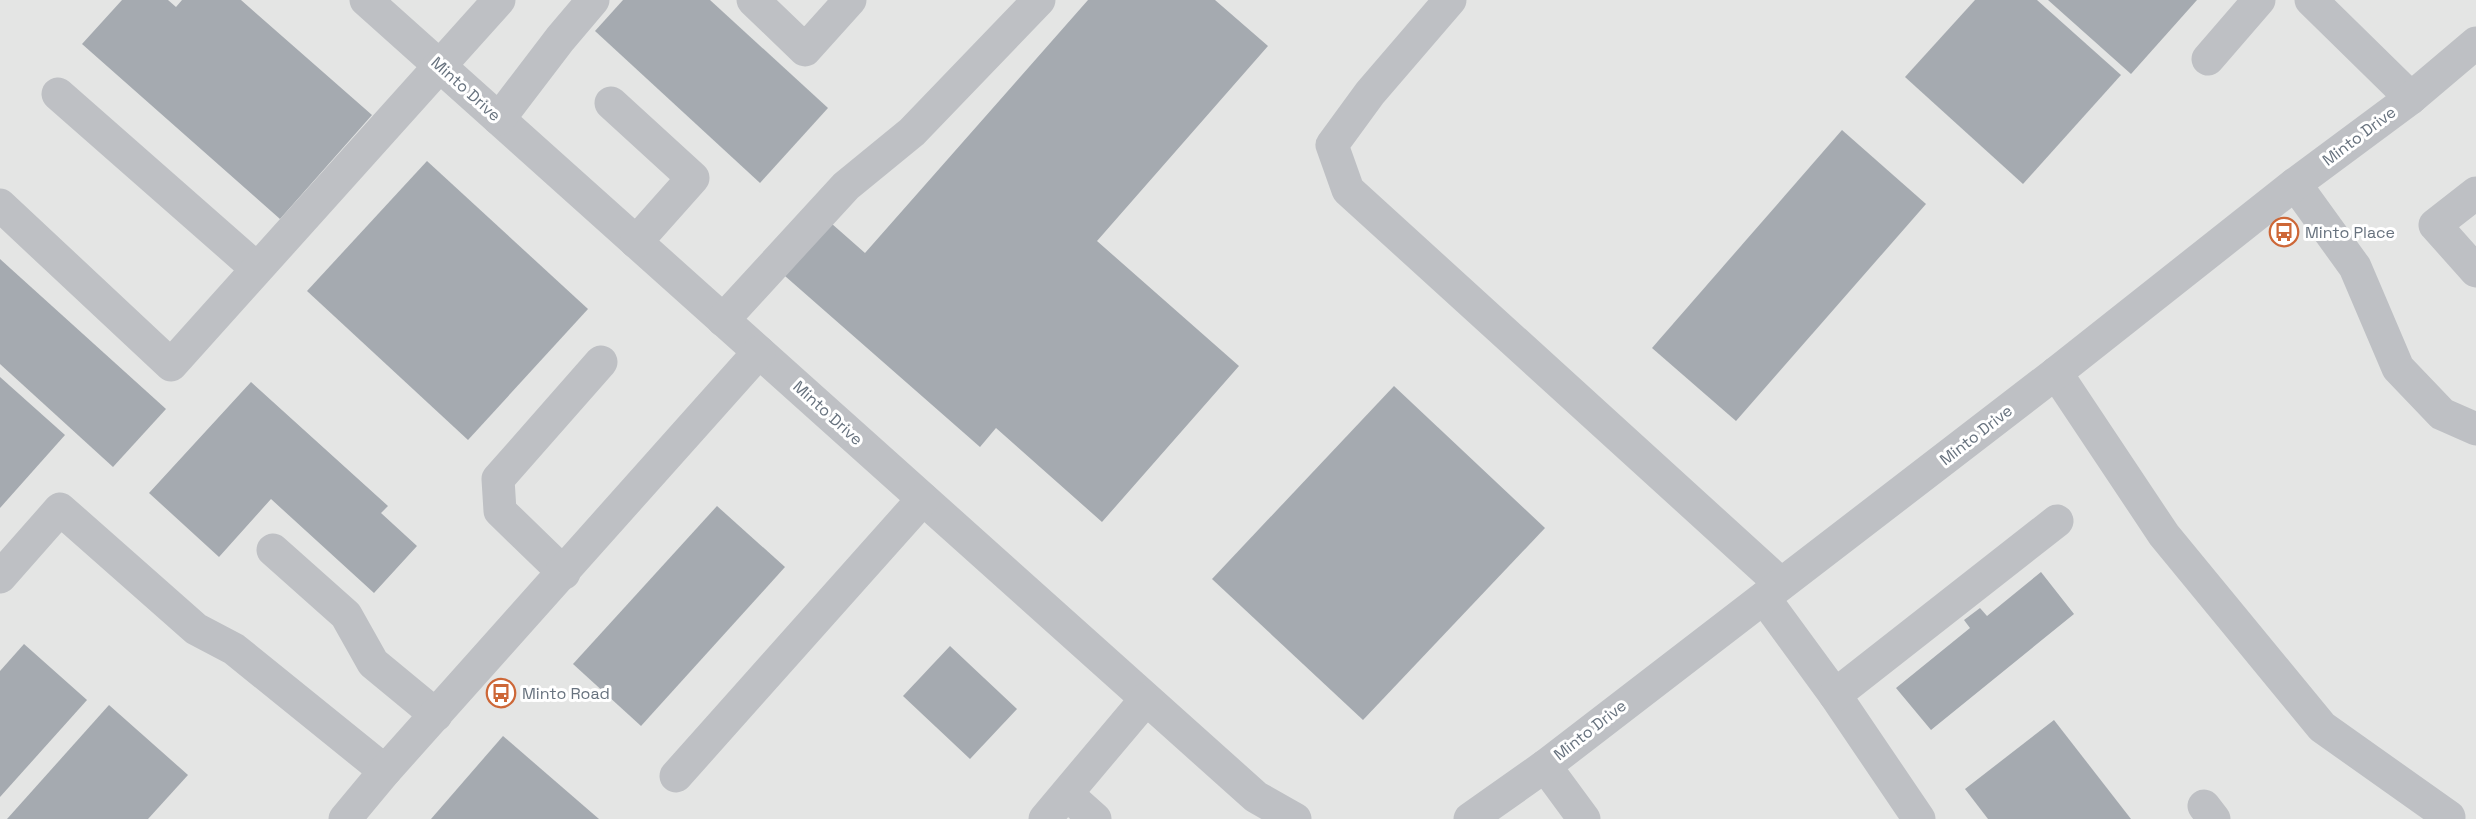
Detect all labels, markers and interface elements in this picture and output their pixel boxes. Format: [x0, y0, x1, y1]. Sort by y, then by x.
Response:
street label: Minto Drive [427, 52, 505, 126]
street label: Minto Drive [2318, 102, 2400, 170]
bus stop icon: Minto Place [2268, 216, 2300, 248]
place label: Minto Place [2305, 222, 2395, 243]
street label: Minto Drive [789, 376, 867, 450]
street label: Minto Drive [1935, 400, 2017, 470]
bus stop icon: Minto Road [485, 677, 517, 709]
place label: Minto Road [522, 683, 610, 704]
street label: Minto Drive [1549, 695, 1631, 765]

